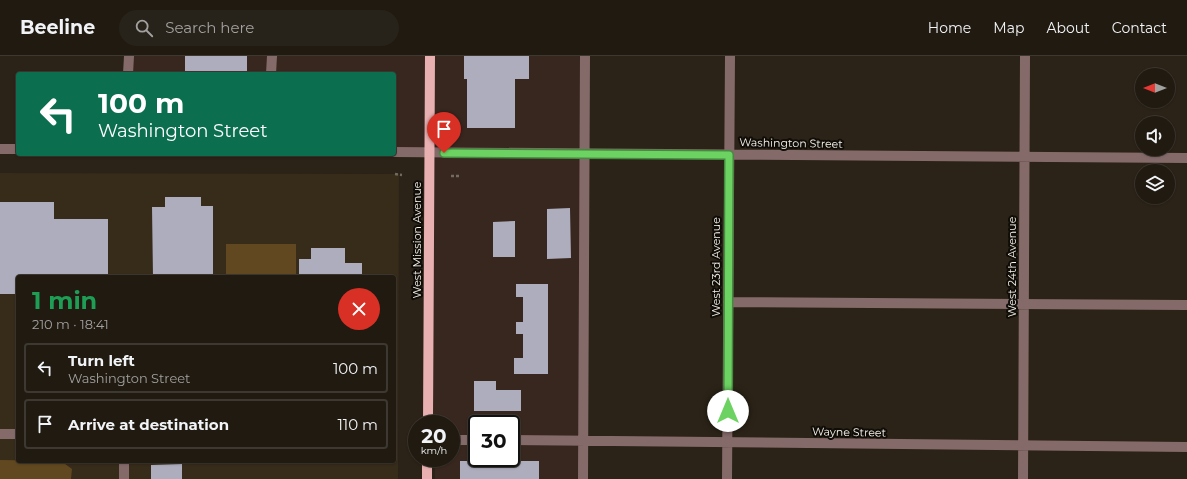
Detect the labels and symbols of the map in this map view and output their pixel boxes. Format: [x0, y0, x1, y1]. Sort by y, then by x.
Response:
north arrow [1135, 68, 1175, 108]
pin [427, 112, 461, 153]
street label: Washington Street [739, 135, 843, 151]
street label: West Mission Avenue [410, 181, 424, 298]
street label: West 24th Avenue [1005, 216, 1019, 317]
street label: West 23rd Avenue [709, 217, 723, 317]
position arrow [707, 390, 749, 432]
speed limit sign: 30 [468, 415, 520, 467]
street label: Wayne Street [812, 424, 887, 440]

